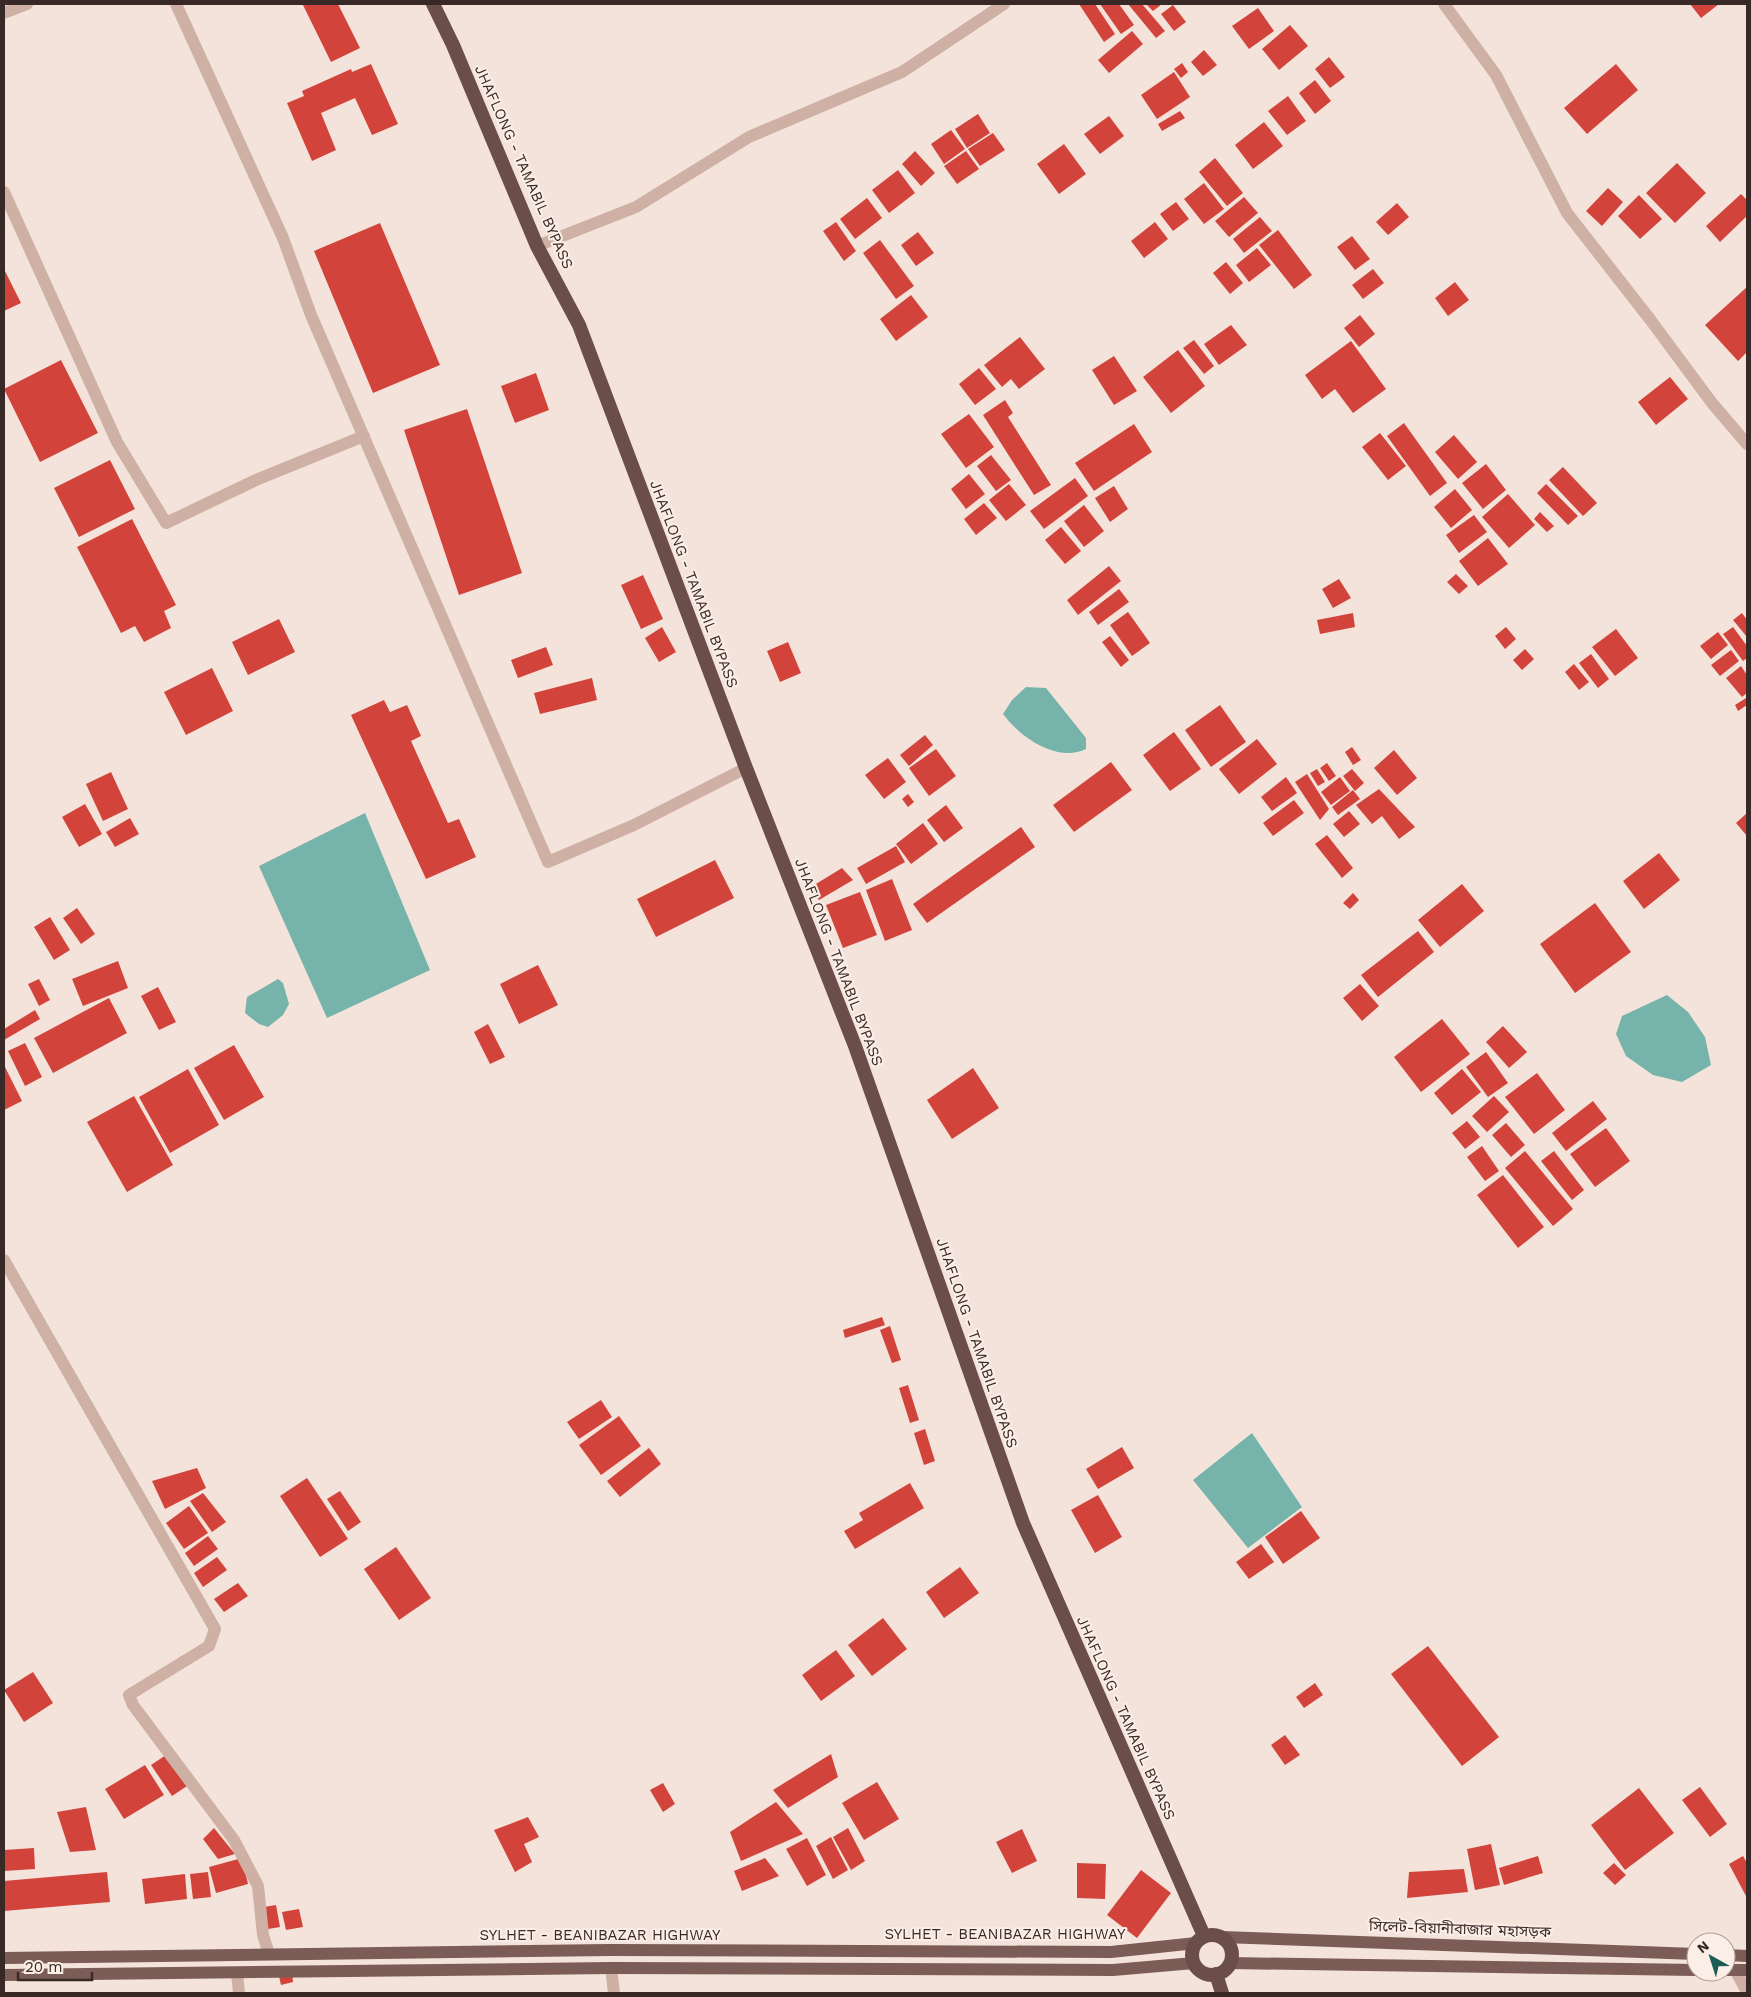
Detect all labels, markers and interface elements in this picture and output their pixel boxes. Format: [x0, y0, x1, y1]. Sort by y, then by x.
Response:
street label: JHAFLONG - TAMABIL BYPASS [471, 62, 577, 272]
street label: JHAFLONG - TAMABIL BYPASS [646, 478, 742, 690]
street label: JHAFLONG - TAMABIL BYPASS [791, 856, 887, 1068]
street label: JHAFLONG - TAMABIL BYPASS [932, 1235, 1022, 1451]
street label: JHAFLONG - TAMABIL BYPASS [1073, 1613, 1179, 1823]
street label: সিলেট-বিয়ানীবাজার মহাসড়ক [1368, 1917, 1552, 1941]
street label: SYLHET - BEANIBAZAR HIGHWAY [884, 1925, 1126, 1943]
street label: SYLHET - BEANIBAZAR HIGHWAY [479, 1926, 721, 1944]
north arrow [1686, 1932, 1736, 1982]
text: N [1694, 1937, 1712, 1956]
scale bar [18, 1950, 91, 1982]
text: 20 m [25, 1958, 63, 1976]

